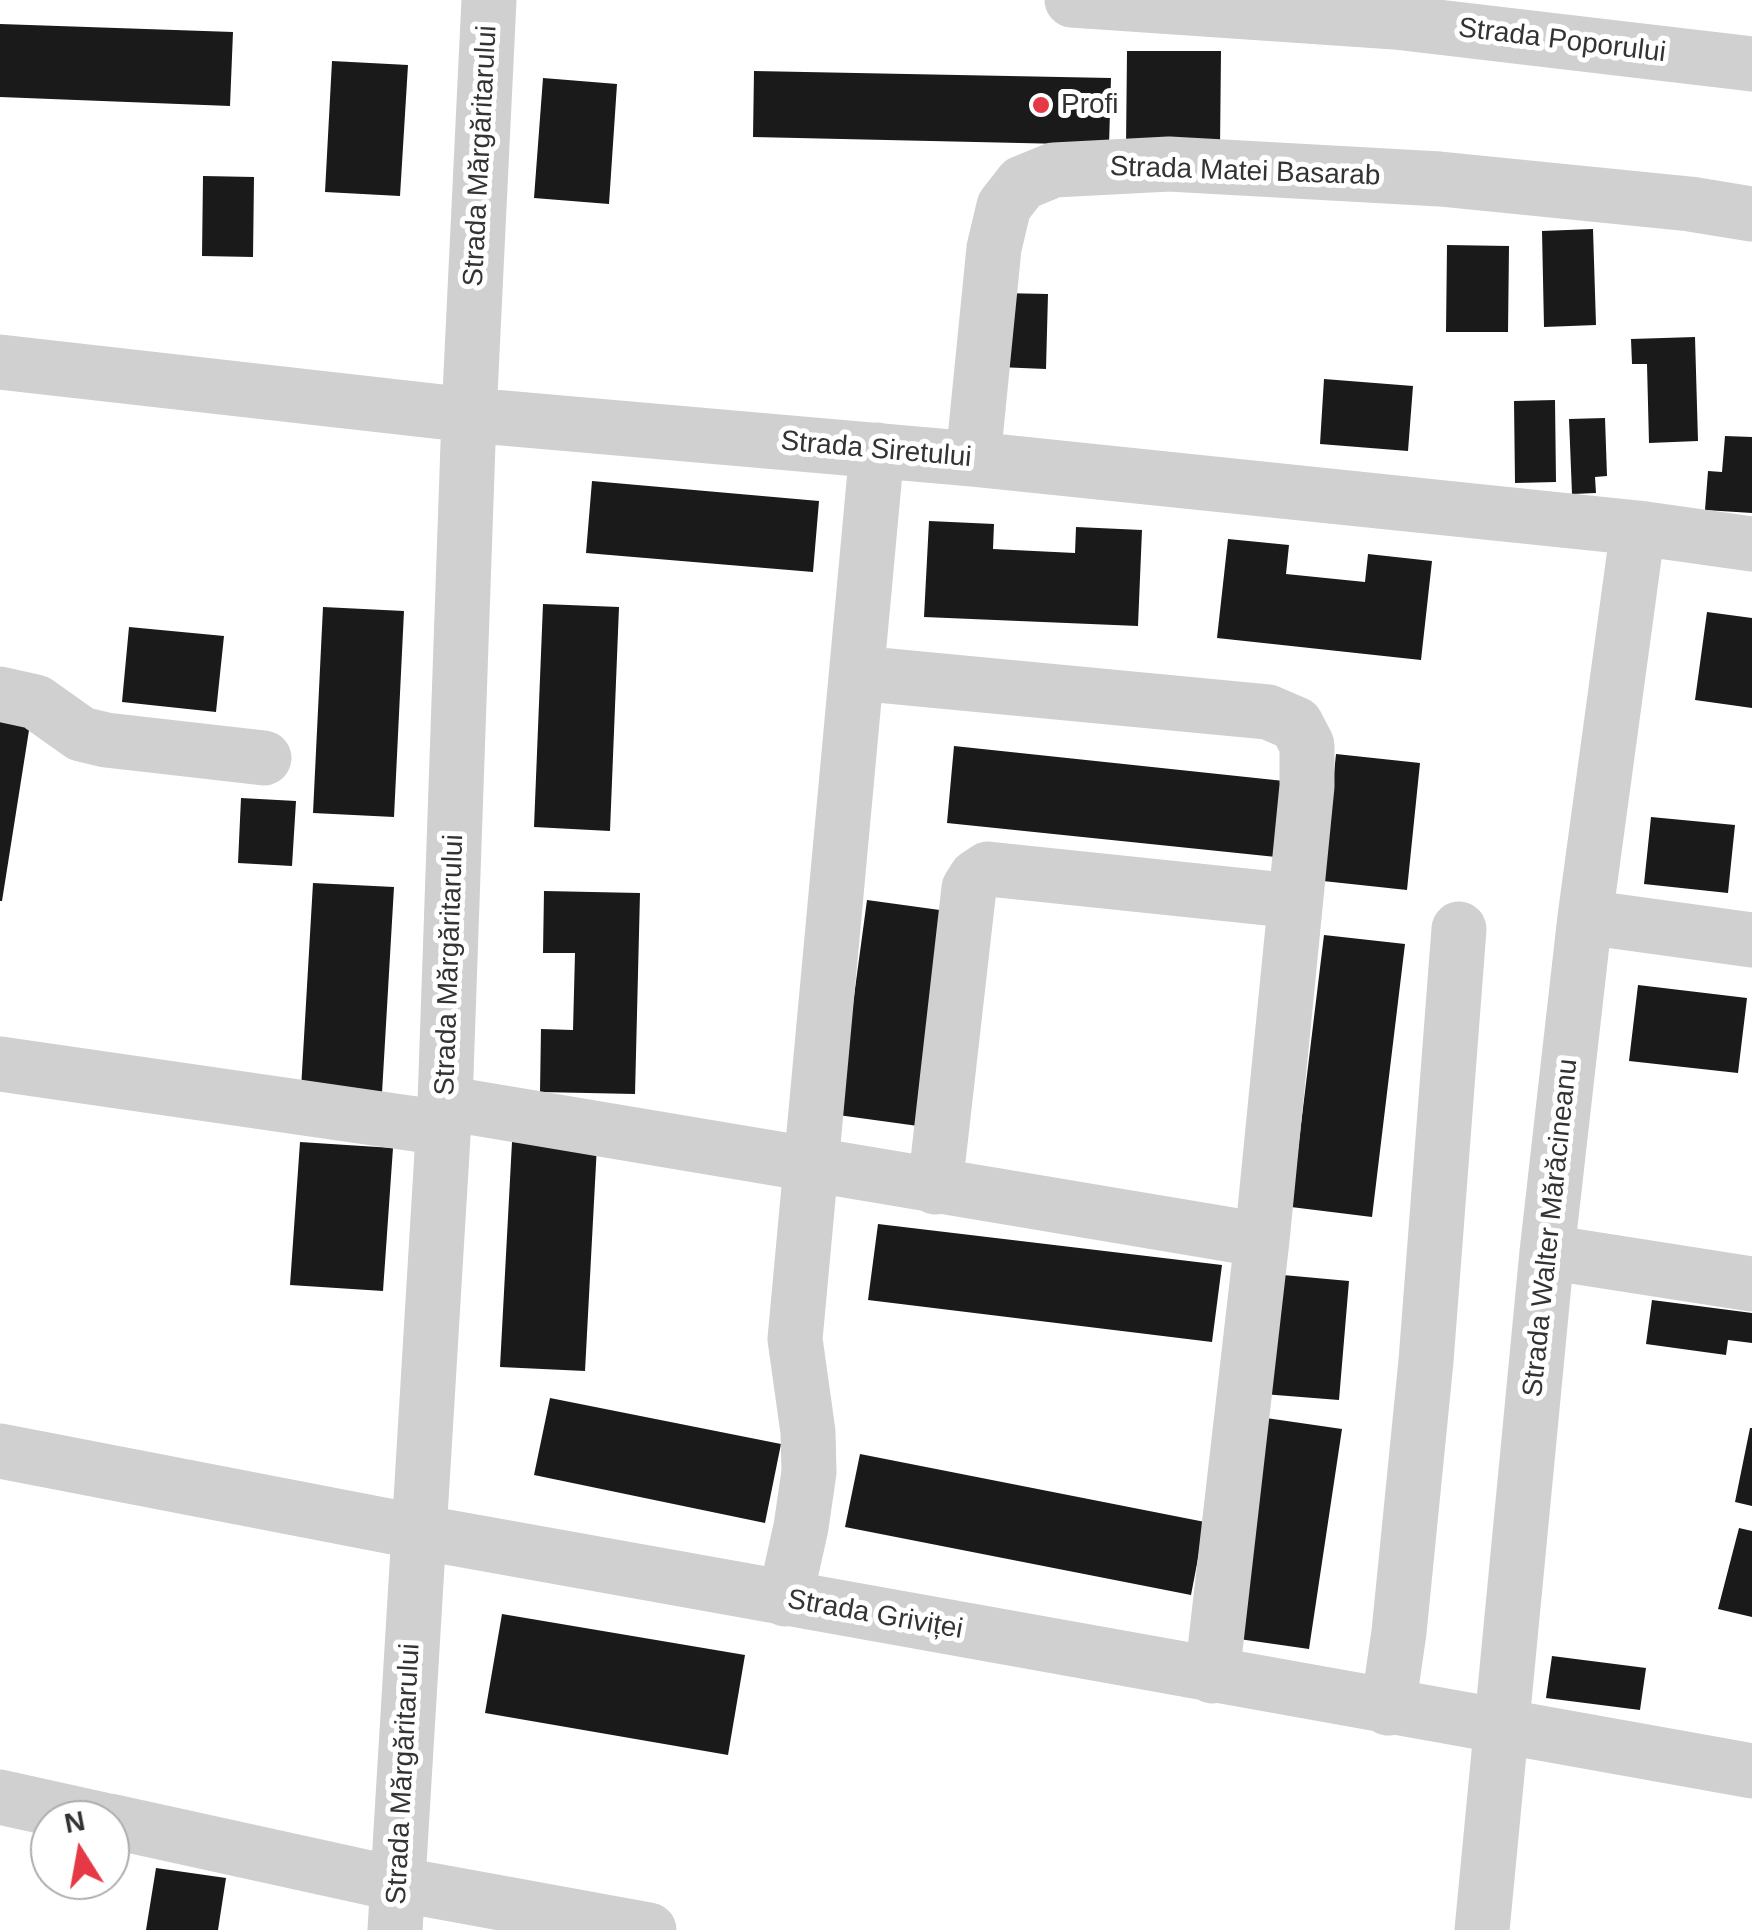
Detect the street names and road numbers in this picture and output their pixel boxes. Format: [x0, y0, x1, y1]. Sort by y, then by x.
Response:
street label: Strada Poporului [1456, 12, 1668, 70]
street label: Strada Mărgăritarului [457, 25, 505, 287]
street label: Strada Matei Basarab [1109, 150, 1381, 194]
street label: Strada Siretului [779, 425, 973, 475]
street label: Strada Mărgăritarului [429, 834, 471, 1096]
street label: Strada Walter Mărăcineanu [1517, 1057, 1585, 1399]
street label: Strada Griviței [785, 1583, 965, 1647]
street label: Strada Mărgăritarului [380, 1643, 428, 1905]

